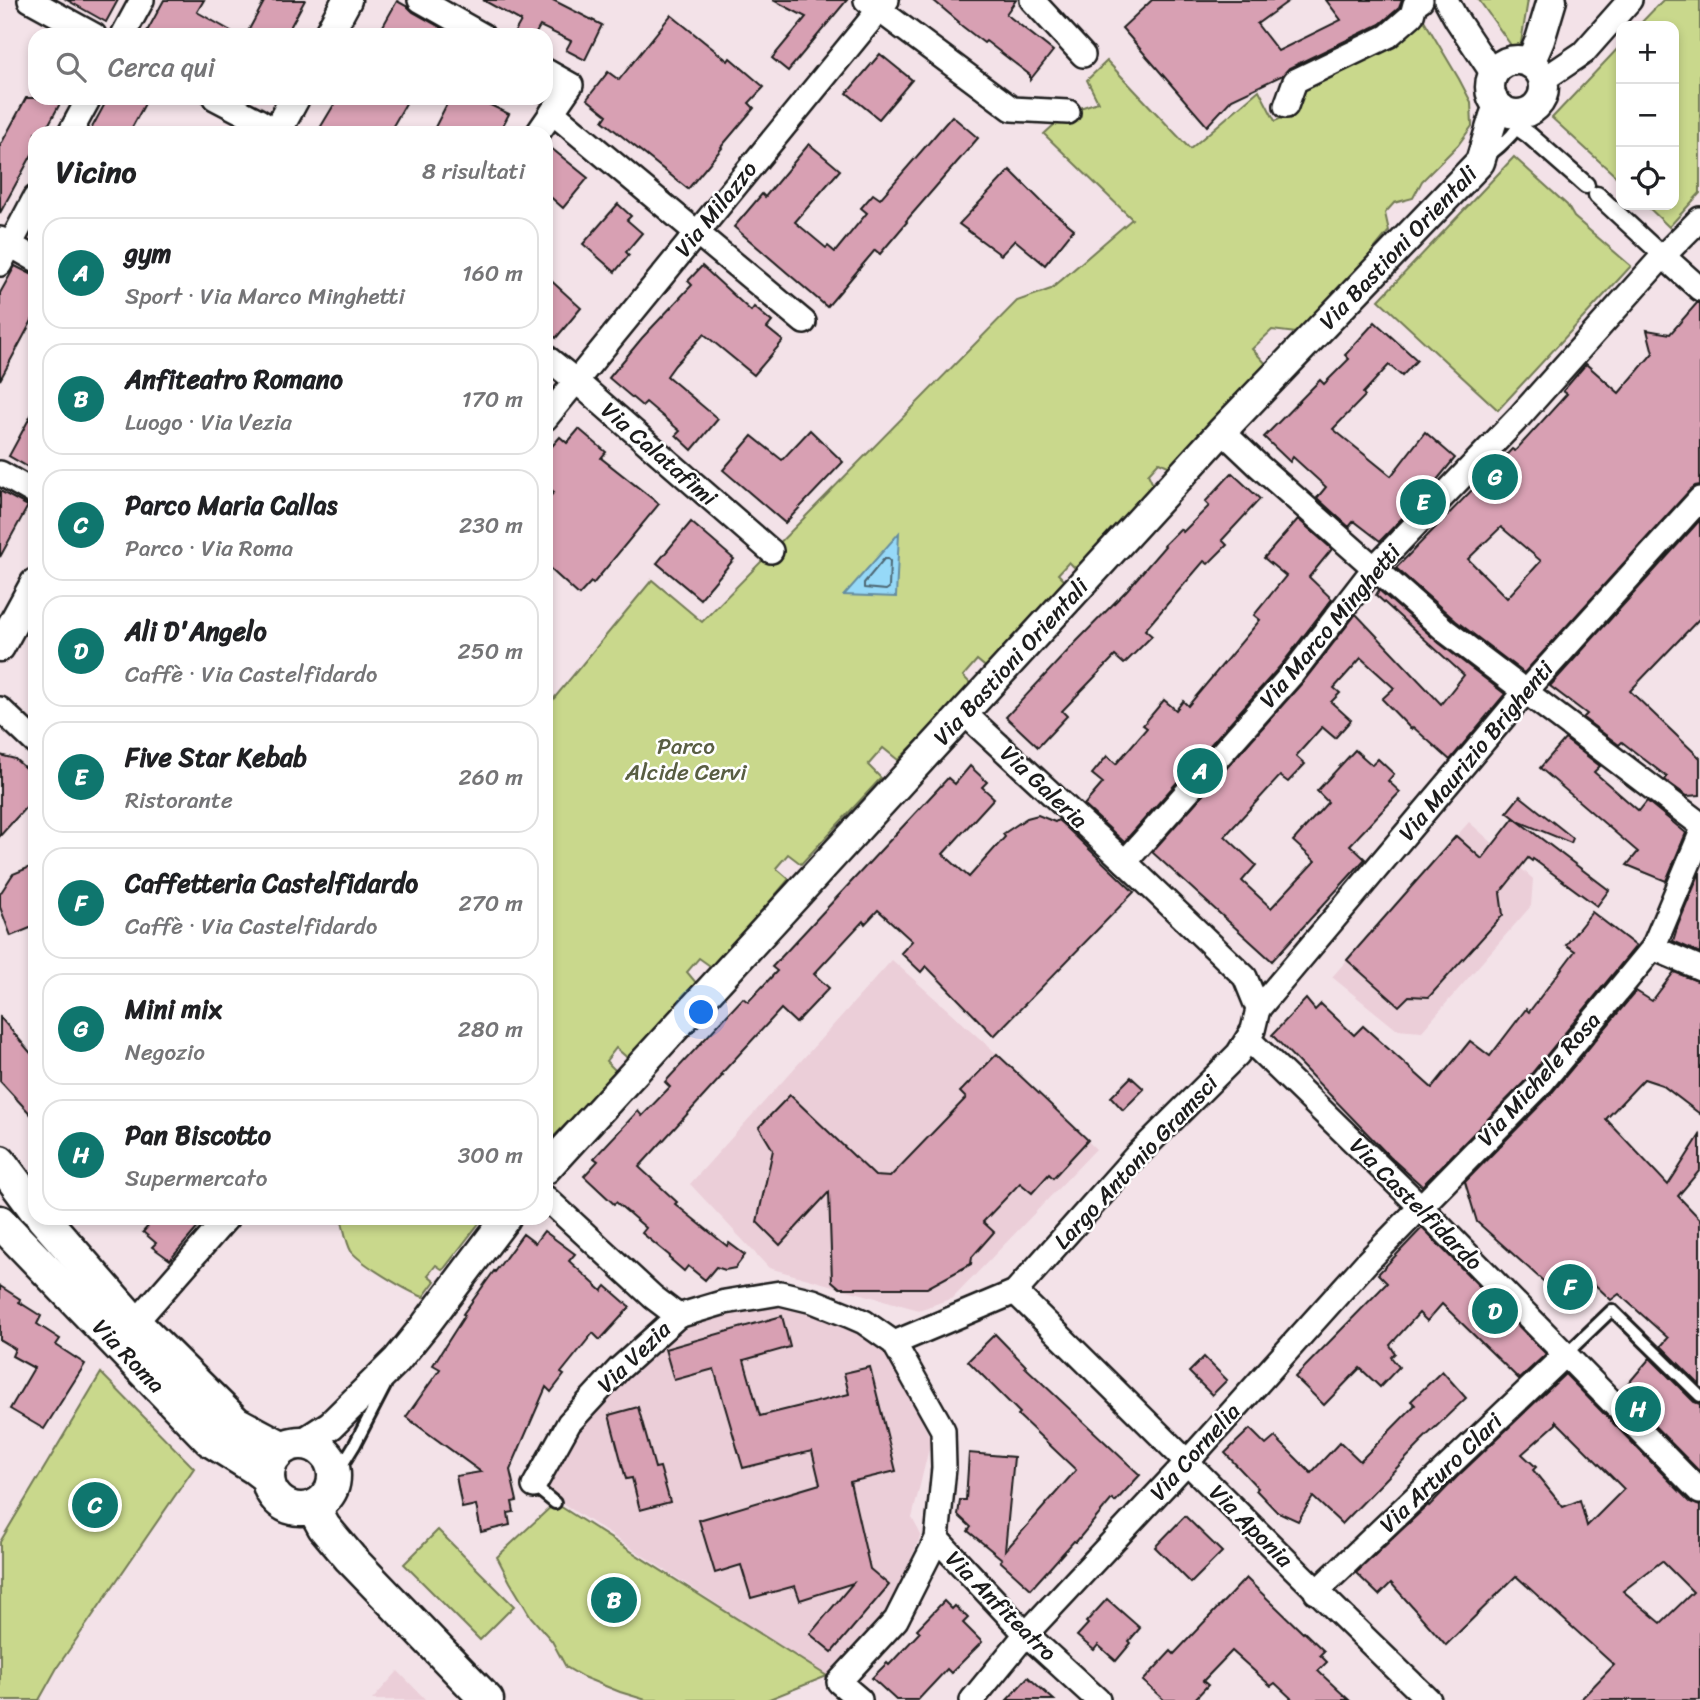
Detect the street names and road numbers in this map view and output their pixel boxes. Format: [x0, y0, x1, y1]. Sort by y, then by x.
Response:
street label: Via Milazzo [664, 151, 768, 267]
street label: Via Bastioni Orientali [1308, 155, 1488, 340]
street label: Via Calatafimi [591, 391, 727, 517]
street label: Via Marco Minghetti [1248, 534, 1412, 718]
street label: Via Bastioni Orientali [923, 568, 1099, 755]
street label: Via Maurizio Brighenti [1388, 651, 1565, 851]
street label: Via Galeria [990, 735, 1098, 840]
street label: Via Michele Rosa [1467, 1002, 1611, 1156]
street label: Largo Antonio Gramsci [1043, 1064, 1229, 1259]
street label: Via Castelfidardo [1339, 1127, 1493, 1281]
street label: Via Roma [82, 1309, 176, 1403]
street label: Via Vezia [587, 1310, 681, 1403]
street label: Via Cornelia [1139, 1393, 1251, 1511]
street label: Via Arturo Clari [1369, 1402, 1513, 1543]
street label: Via Aponia [1199, 1474, 1303, 1578]
street label: Via Anfiteatro [935, 1540, 1067, 1672]

